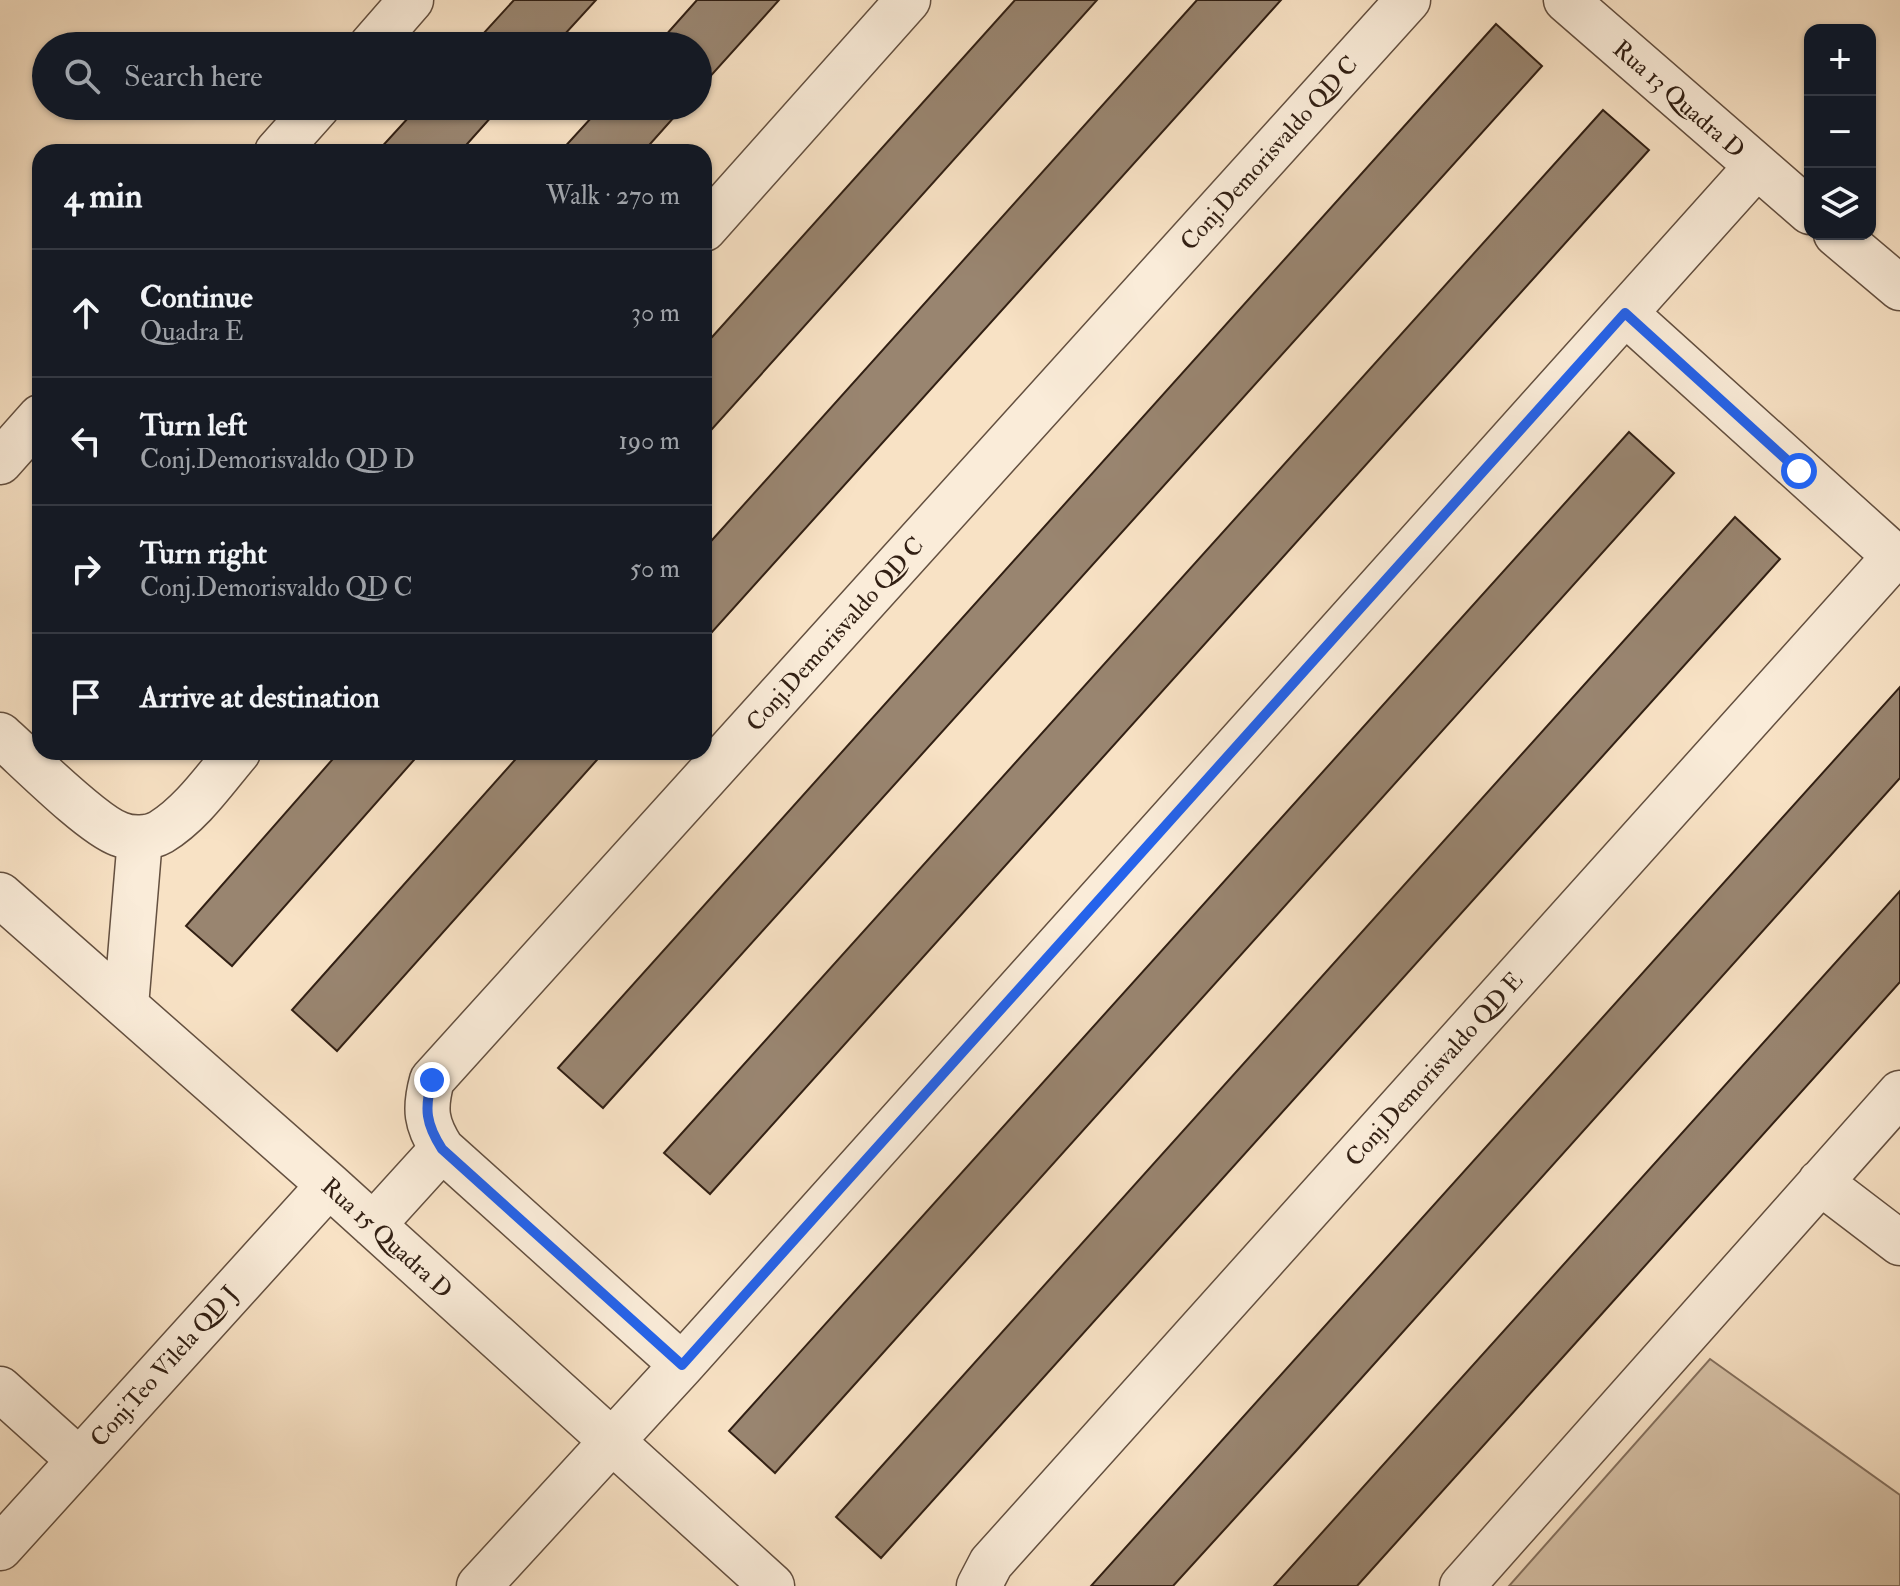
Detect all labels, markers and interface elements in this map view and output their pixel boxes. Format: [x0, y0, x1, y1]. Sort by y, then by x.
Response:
map controls [1804, 24, 1876, 240]
button: + [1804, 24, 1876, 96]
search box [32, 32, 712, 120]
street label: Rua 13 Quadra D [1606, 34, 1751, 165]
street label: Conj.Demorisvaldo QD C [1174, 49, 1365, 257]
icon: search [60, 54, 104, 98]
text: Search here [124, 58, 263, 95]
button: − [1804, 96, 1876, 168]
button: layers [1804, 168, 1876, 240]
text: 4 min [64, 175, 142, 218]
text: Walk · 270 m [546, 180, 680, 212]
text: Continue [140, 279, 253, 316]
icon: ahead [64, 291, 108, 335]
text: 30 m [631, 297, 680, 329]
text: Quadra E [140, 316, 243, 348]
text: Turn left [140, 407, 247, 444]
icon: left [64, 419, 108, 463]
text: 190 m [619, 425, 680, 457]
text: Conj.Demorisvaldo QD D [140, 444, 415, 476]
route start [1781, 453, 1817, 489]
street label: Conj.Demorisvaldo QD C [740, 530, 931, 738]
text: Turn right [140, 535, 267, 572]
icon: right [64, 547, 108, 591]
text: 50 m [630, 553, 680, 585]
text: Conj.Demorisvaldo QD C [140, 572, 413, 604]
icon: arrive [64, 675, 108, 719]
text: Arrive at destination [140, 679, 380, 716]
street label: Conj.Demorisvaldo QD E [1339, 966, 1530, 1173]
route end [414, 1062, 450, 1098]
street label: Rua 15 Quadra D [315, 1171, 459, 1305]
street label: Conj.Teo Vilela QD J [84, 1279, 245, 1454]

